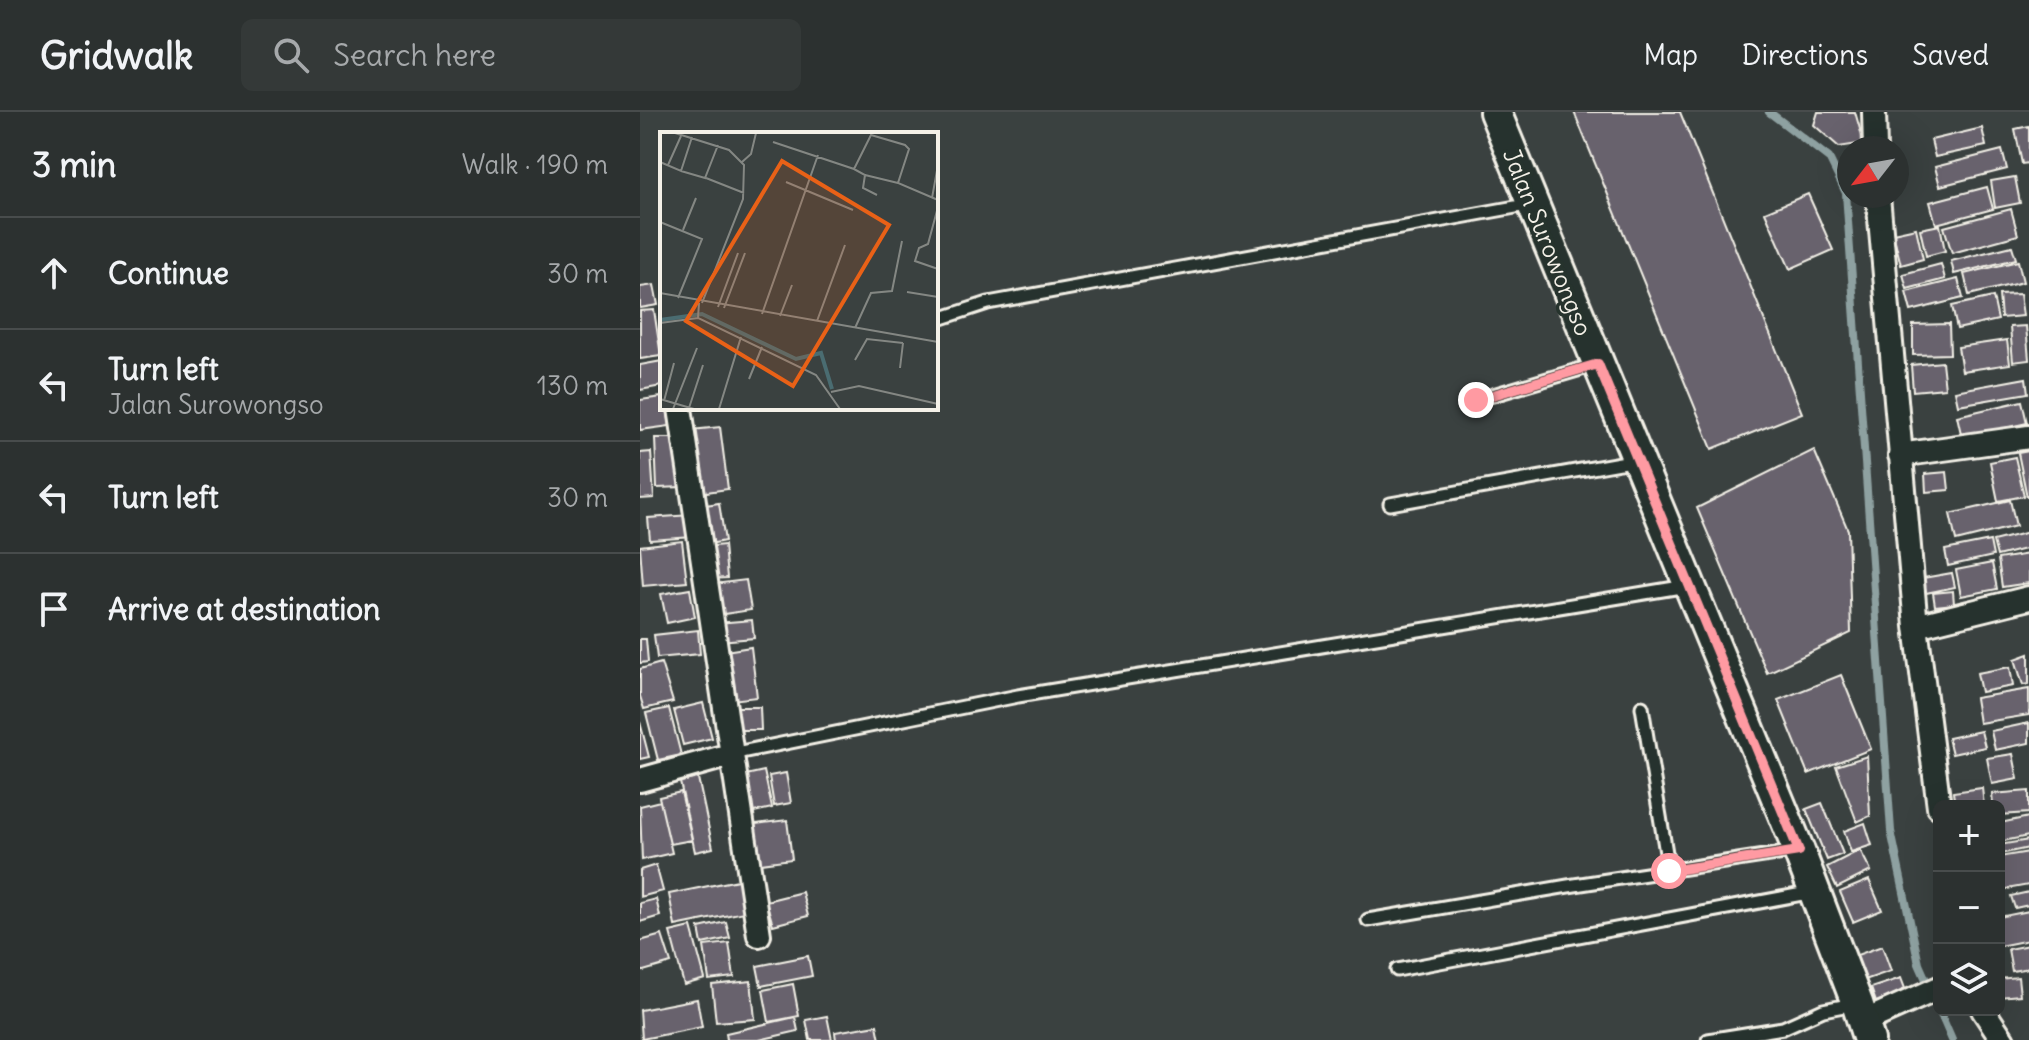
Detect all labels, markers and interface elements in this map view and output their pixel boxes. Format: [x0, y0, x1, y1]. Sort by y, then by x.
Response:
search box [241, 19, 801, 91]
text: Gridwalk [40, 32, 193, 79]
icon: search [269, 33, 313, 77]
text: Search here [333, 36, 496, 74]
text: Map [1643, 37, 1698, 73]
text: Directions [1742, 37, 1868, 73]
text: Saved [1912, 37, 1989, 73]
inset map [660, 132, 938, 410]
north arrow [1837, 136, 1909, 208]
text: 3 min [32, 143, 117, 186]
street label: Jalan Surowongso [1497, 144, 1599, 340]
text: Walk · 190 m [462, 148, 608, 181]
icon: ahead [32, 251, 76, 295]
text: Continue [108, 254, 229, 292]
text: 30 m [547, 257, 608, 290]
text: Turn left [108, 350, 219, 388]
icon: left [32, 363, 76, 407]
text: 130 m [537, 369, 608, 402]
route end [1458, 382, 1494, 418]
text: Jalan Surowongso [108, 388, 324, 421]
icon: left [32, 475, 76, 519]
text: Turn left [108, 478, 219, 516]
text: 30 m [547, 481, 608, 514]
icon: arrive [32, 587, 76, 631]
text: Arrive at destination [108, 590, 380, 628]
map controls [1933, 800, 2005, 1016]
button: + [1933, 800, 2005, 872]
route start [1651, 853, 1687, 889]
button: − [1933, 872, 2005, 944]
button: layers [1933, 944, 2005, 1016]

